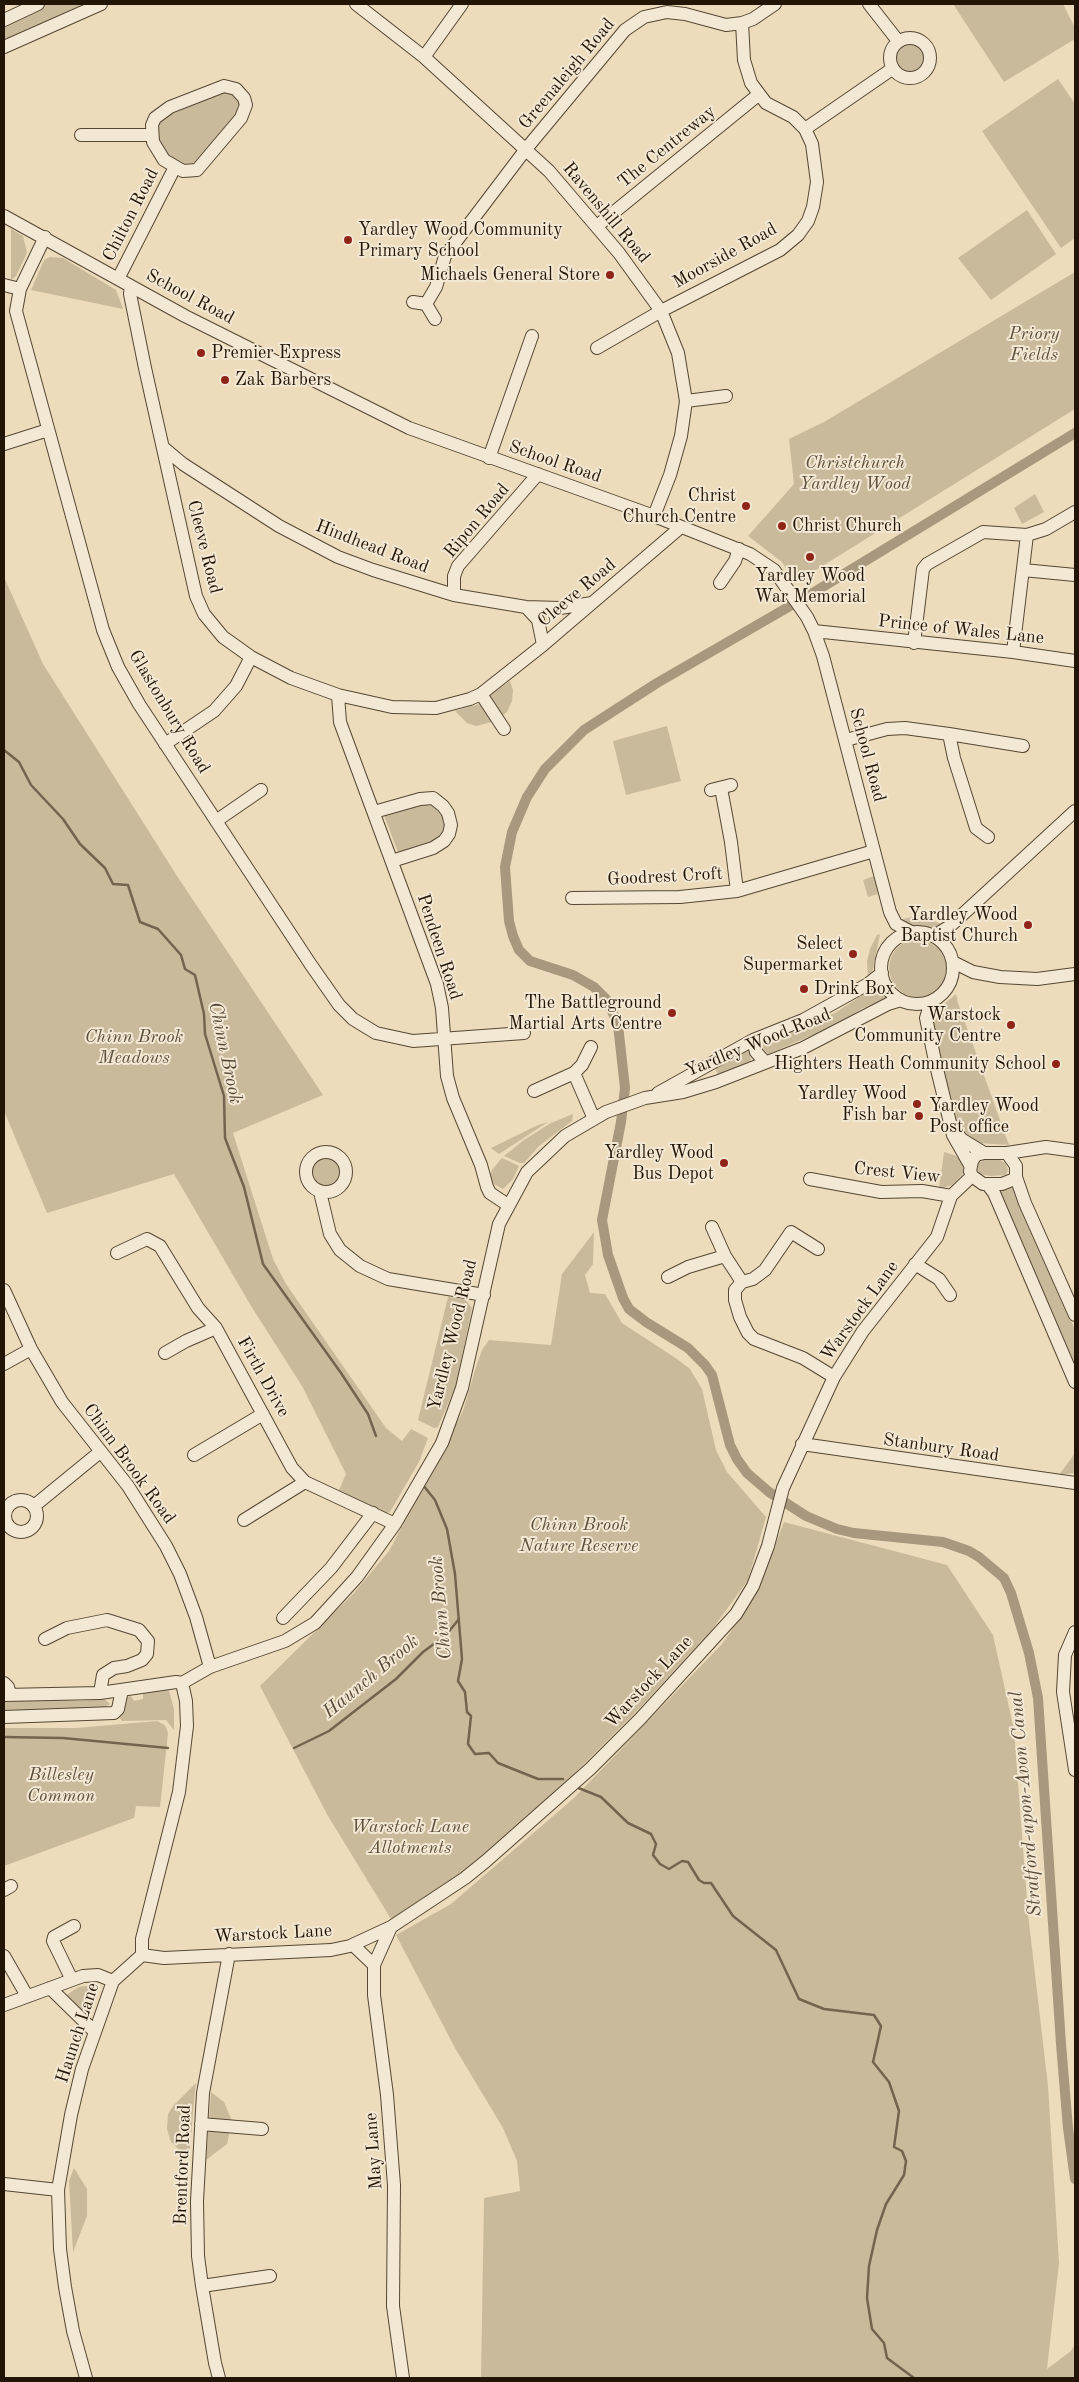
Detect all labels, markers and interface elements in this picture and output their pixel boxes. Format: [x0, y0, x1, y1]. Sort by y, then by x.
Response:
street label: Greenaleigh Road [514, 14, 620, 134]
street label: The Centreway [614, 101, 720, 193]
street label: Ravenshill Road [557, 158, 655, 268]
street label: Chilton Road [98, 165, 164, 265]
street label: Moorside Road [669, 218, 781, 294]
place label: Yardley Wood Community Primary School [358, 219, 563, 262]
marker: Yardley Wood Community Primary School [342, 234, 354, 246]
place label: Michaels General Store [420, 264, 600, 286]
street label: School Road [142, 265, 238, 329]
marker: Michaels General Store [604, 269, 616, 281]
park label: Priory Fields [1009, 323, 1059, 366]
place label: Premier Express [211, 342, 341, 364]
marker: Premier Express [195, 347, 207, 359]
place label: Zak Barbers [235, 369, 331, 391]
marker: Zak Barbers [219, 374, 231, 386]
street label: School Road [506, 436, 604, 488]
park label: Christchurch Yardley Wood [799, 452, 911, 494]
street label: Ripon Road [440, 479, 514, 563]
place label: Christ Church Centre [622, 485, 736, 528]
street label: Cleeve Road [182, 498, 226, 596]
marker: Christ Church Centre [740, 500, 752, 512]
street label: Hindhead Road [312, 515, 432, 579]
place label: Christ Church [792, 515, 902, 537]
marker: Christ Church [776, 520, 788, 532]
marker: Yardley Wood War Memorial [804, 551, 816, 563]
street label: Cleeve Road [533, 554, 621, 632]
place label: Yardley Wood War Memorial [754, 565, 866, 608]
street label: Prince of Wales Lane [877, 611, 1045, 649]
street label: Glastonbury Road [124, 646, 214, 778]
street label: School Road [844, 706, 890, 804]
street label: Goodrest Croft [607, 863, 723, 891]
street label: Pendeen Road [412, 891, 466, 1003]
place label: Yardley Wood Baptist Church [901, 904, 1018, 946]
marker: Yardley Wood Baptist Church [1022, 919, 1034, 931]
place label: Select Supermarket [743, 933, 843, 976]
marker: Select Supermarket [847, 948, 859, 960]
place label: Drink Box [814, 978, 895, 1000]
marker: Drink Box [798, 983, 810, 995]
place label: The Battleground Martial Arts Centre [508, 992, 662, 1034]
water label: Chinn Brook [203, 1000, 247, 1106]
street label: Yardley Wood Road [682, 1004, 834, 1082]
place label: Warstock Community Centre [854, 1004, 1001, 1046]
marker: The Battleground Martial Arts Centre [666, 1007, 678, 1019]
marker: Warstock Community Centre [1005, 1019, 1017, 1031]
park label: Chinn Brook Meadows [85, 1026, 183, 1068]
place label: Highters Heath Community School [774, 1053, 1046, 1075]
marker: Highters Heath Community School [1050, 1058, 1062, 1070]
place label: Yardley Wood Fish bar [797, 1083, 907, 1126]
place label: Yardley Wood Post office [929, 1095, 1039, 1138]
marker: Yardley Wood Fish bar [911, 1098, 923, 1110]
marker: Yardley Wood Post office [913, 1110, 925, 1122]
place label: Yardley Wood Bus Depot [604, 1142, 714, 1184]
marker: Yardley Wood Bus Depot [718, 1157, 730, 1169]
street label: Crest View [853, 1158, 941, 1188]
street label: Yardley Wood Road [424, 1257, 482, 1413]
street label: Warstock Lane [816, 1257, 904, 1365]
street label: Firth Drive [232, 1333, 294, 1421]
street label: Chinn Brook Road [78, 1400, 180, 1528]
street label: Stanbury Road [882, 1429, 1000, 1467]
park label: Chinn Brook Nature Reserve [520, 1514, 638, 1556]
water label: Chinn Brook [425, 1555, 457, 1661]
water label: Haunch Brook [318, 1630, 424, 1724]
street label: Warstock Lane [601, 1631, 697, 1733]
water label: Stratford-upon-Avon Canal [1005, 1690, 1047, 1918]
park label: Billesley Common [27, 1764, 95, 1806]
park label: Warstock Lane Allotments [351, 1816, 469, 1858]
street label: Warstock Lane [213, 1920, 333, 1948]
street label: Haunch Lane [52, 1980, 104, 2086]
street label: Brentford Road [170, 2104, 196, 2226]
street label: May Lane [361, 2112, 387, 2190]

